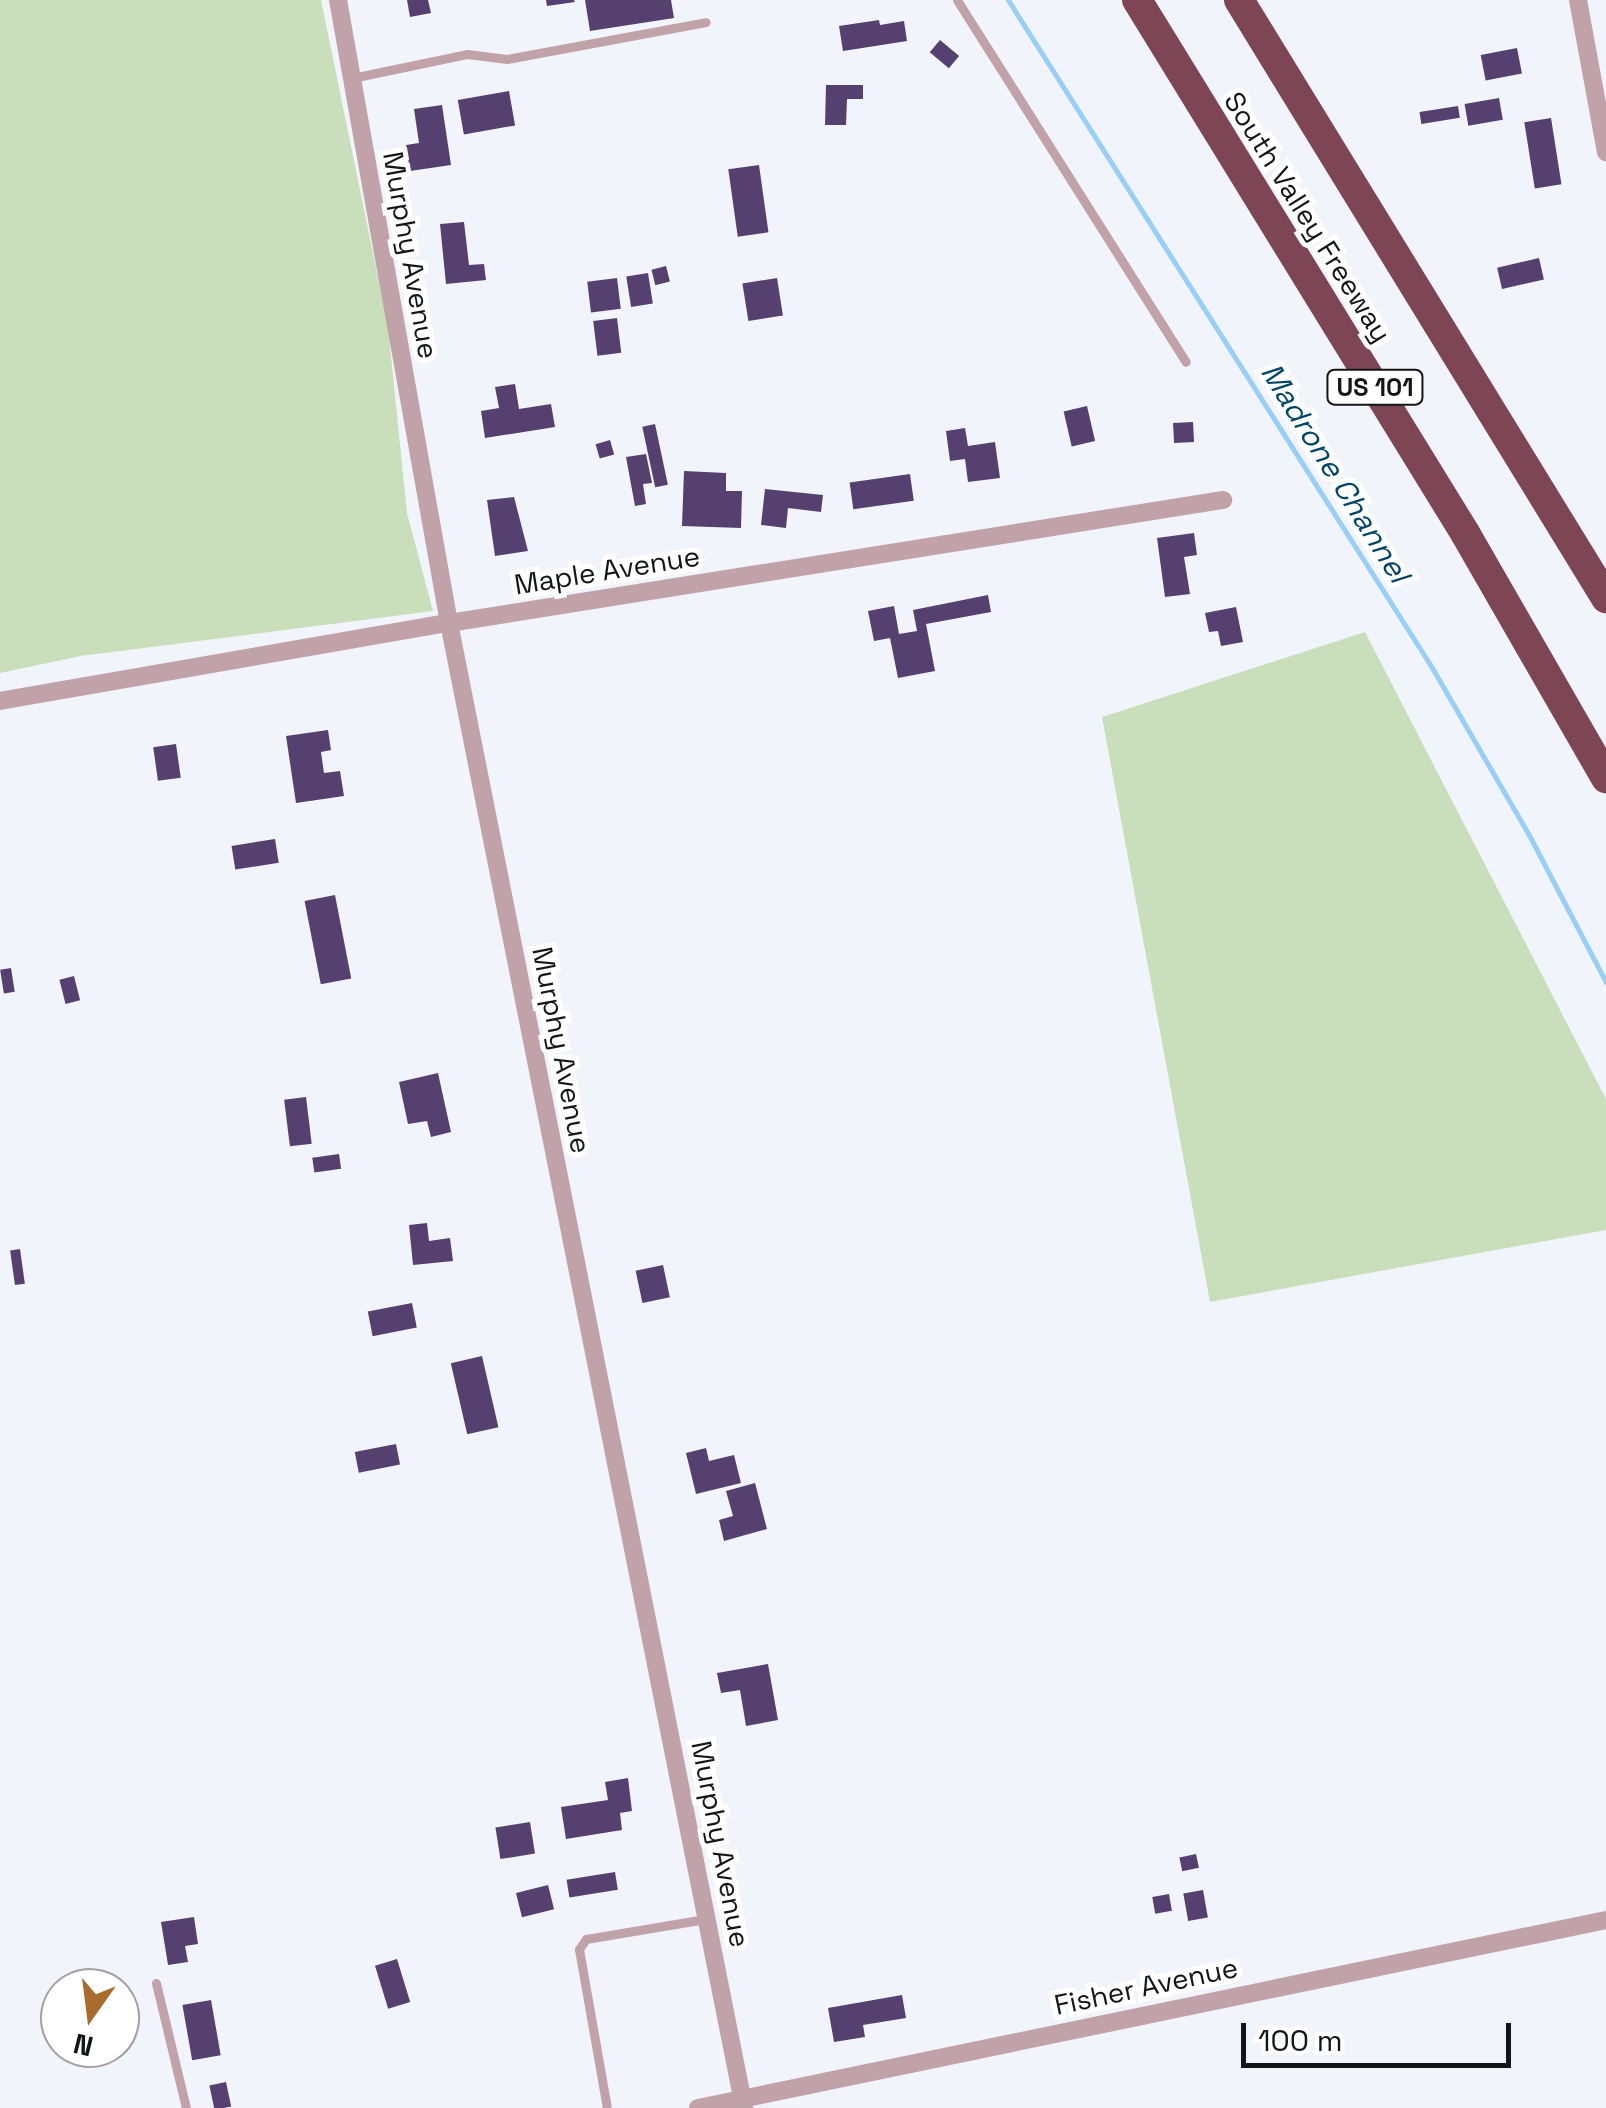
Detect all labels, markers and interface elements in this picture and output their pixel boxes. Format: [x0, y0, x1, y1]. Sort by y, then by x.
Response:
street label: South Valley Freeway [1217, 86, 1399, 348]
street label: Murphy Avenue [376, 149, 446, 361]
water label: Madrone Channel [1253, 357, 1417, 589]
road number: US 101 [1325, 367, 1425, 407]
street label: Maple Avenue [512, 539, 702, 601]
street label: Murphy Avenue [525, 944, 599, 1156]
street label: Murphy Avenue [684, 1738, 758, 1950]
street label: Fisher Avenue [1051, 1950, 1241, 2022]
north arrow [40, 1968, 140, 2068]
scale bar [1246, 2003, 1516, 2065]
text: 100 m [1258, 2021, 1343, 2060]
text: N [70, 2025, 97, 2065]

